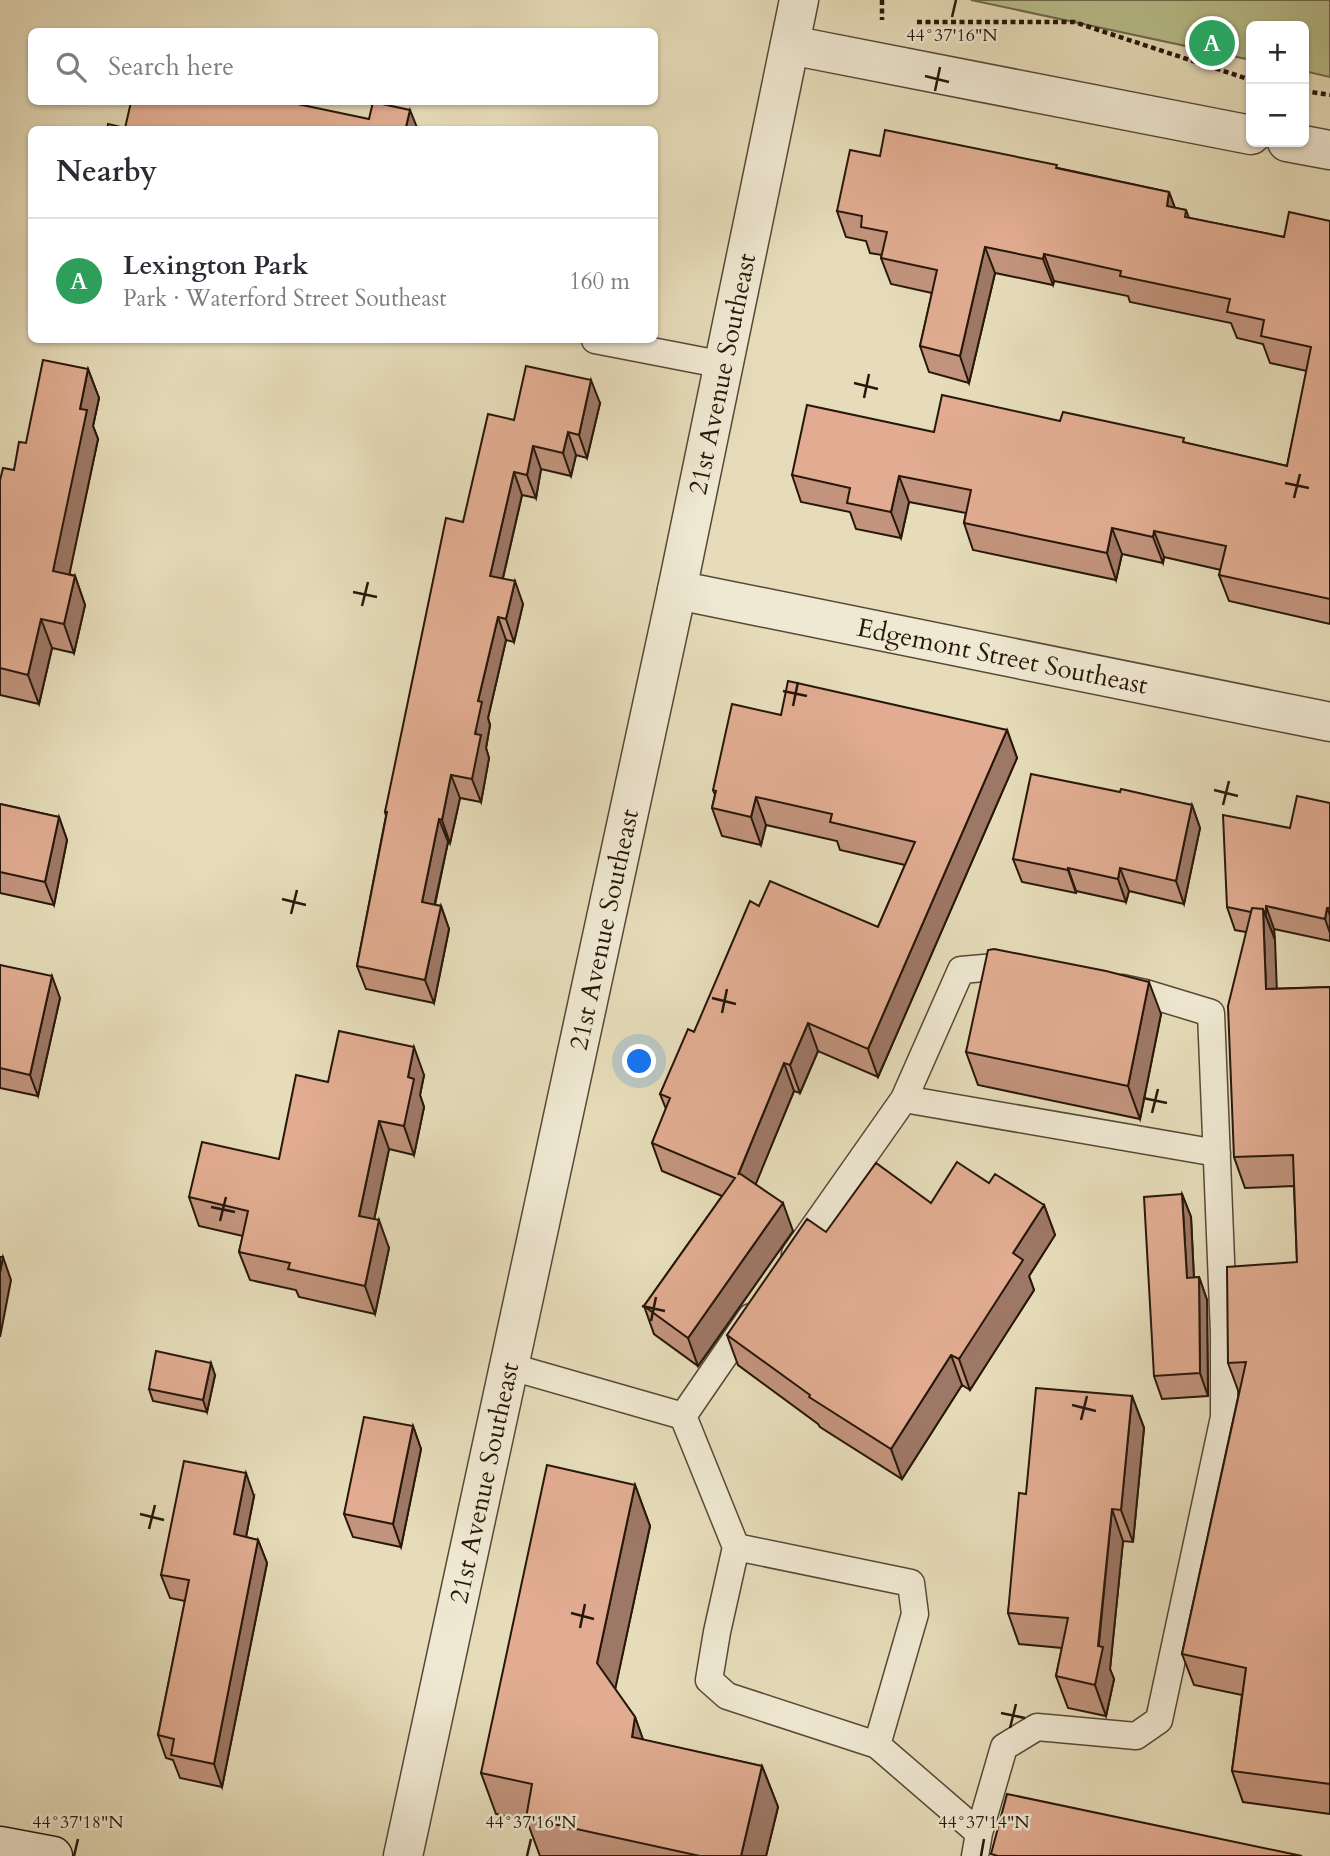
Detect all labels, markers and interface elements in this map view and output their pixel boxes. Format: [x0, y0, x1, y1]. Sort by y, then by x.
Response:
pin: A [1189, 17, 1235, 69]
map controls [1246, 21, 1309, 147]
button: + [1246, 21, 1309, 84]
text: 44°37'16"N [906, 23, 998, 48]
search box [28, 28, 658, 105]
icon: search [52, 48, 90, 86]
text: Search here [108, 49, 234, 84]
button: − [1246, 84, 1309, 147]
text: Nearby [56, 151, 157, 192]
text: Lexington Park [123, 248, 308, 283]
street label: 21st Avenue Southeast [680, 250, 764, 498]
text: A [70, 266, 88, 297]
text: 160 m [569, 266, 630, 297]
text: Park · Waterford Street Southeast [123, 283, 446, 314]
street label: Edgemont Street Southeast [854, 610, 1151, 703]
street label: 21st Avenue Southeast [561, 806, 647, 1053]
your location [622, 1044, 656, 1078]
street label: 21st Avenue Southeast [441, 1359, 527, 1607]
text: 44°37'18"N [32, 1810, 124, 1835]
text: 44°37'16"N [485, 1810, 577, 1835]
text: 44°37'14"N [938, 1810, 1030, 1835]

